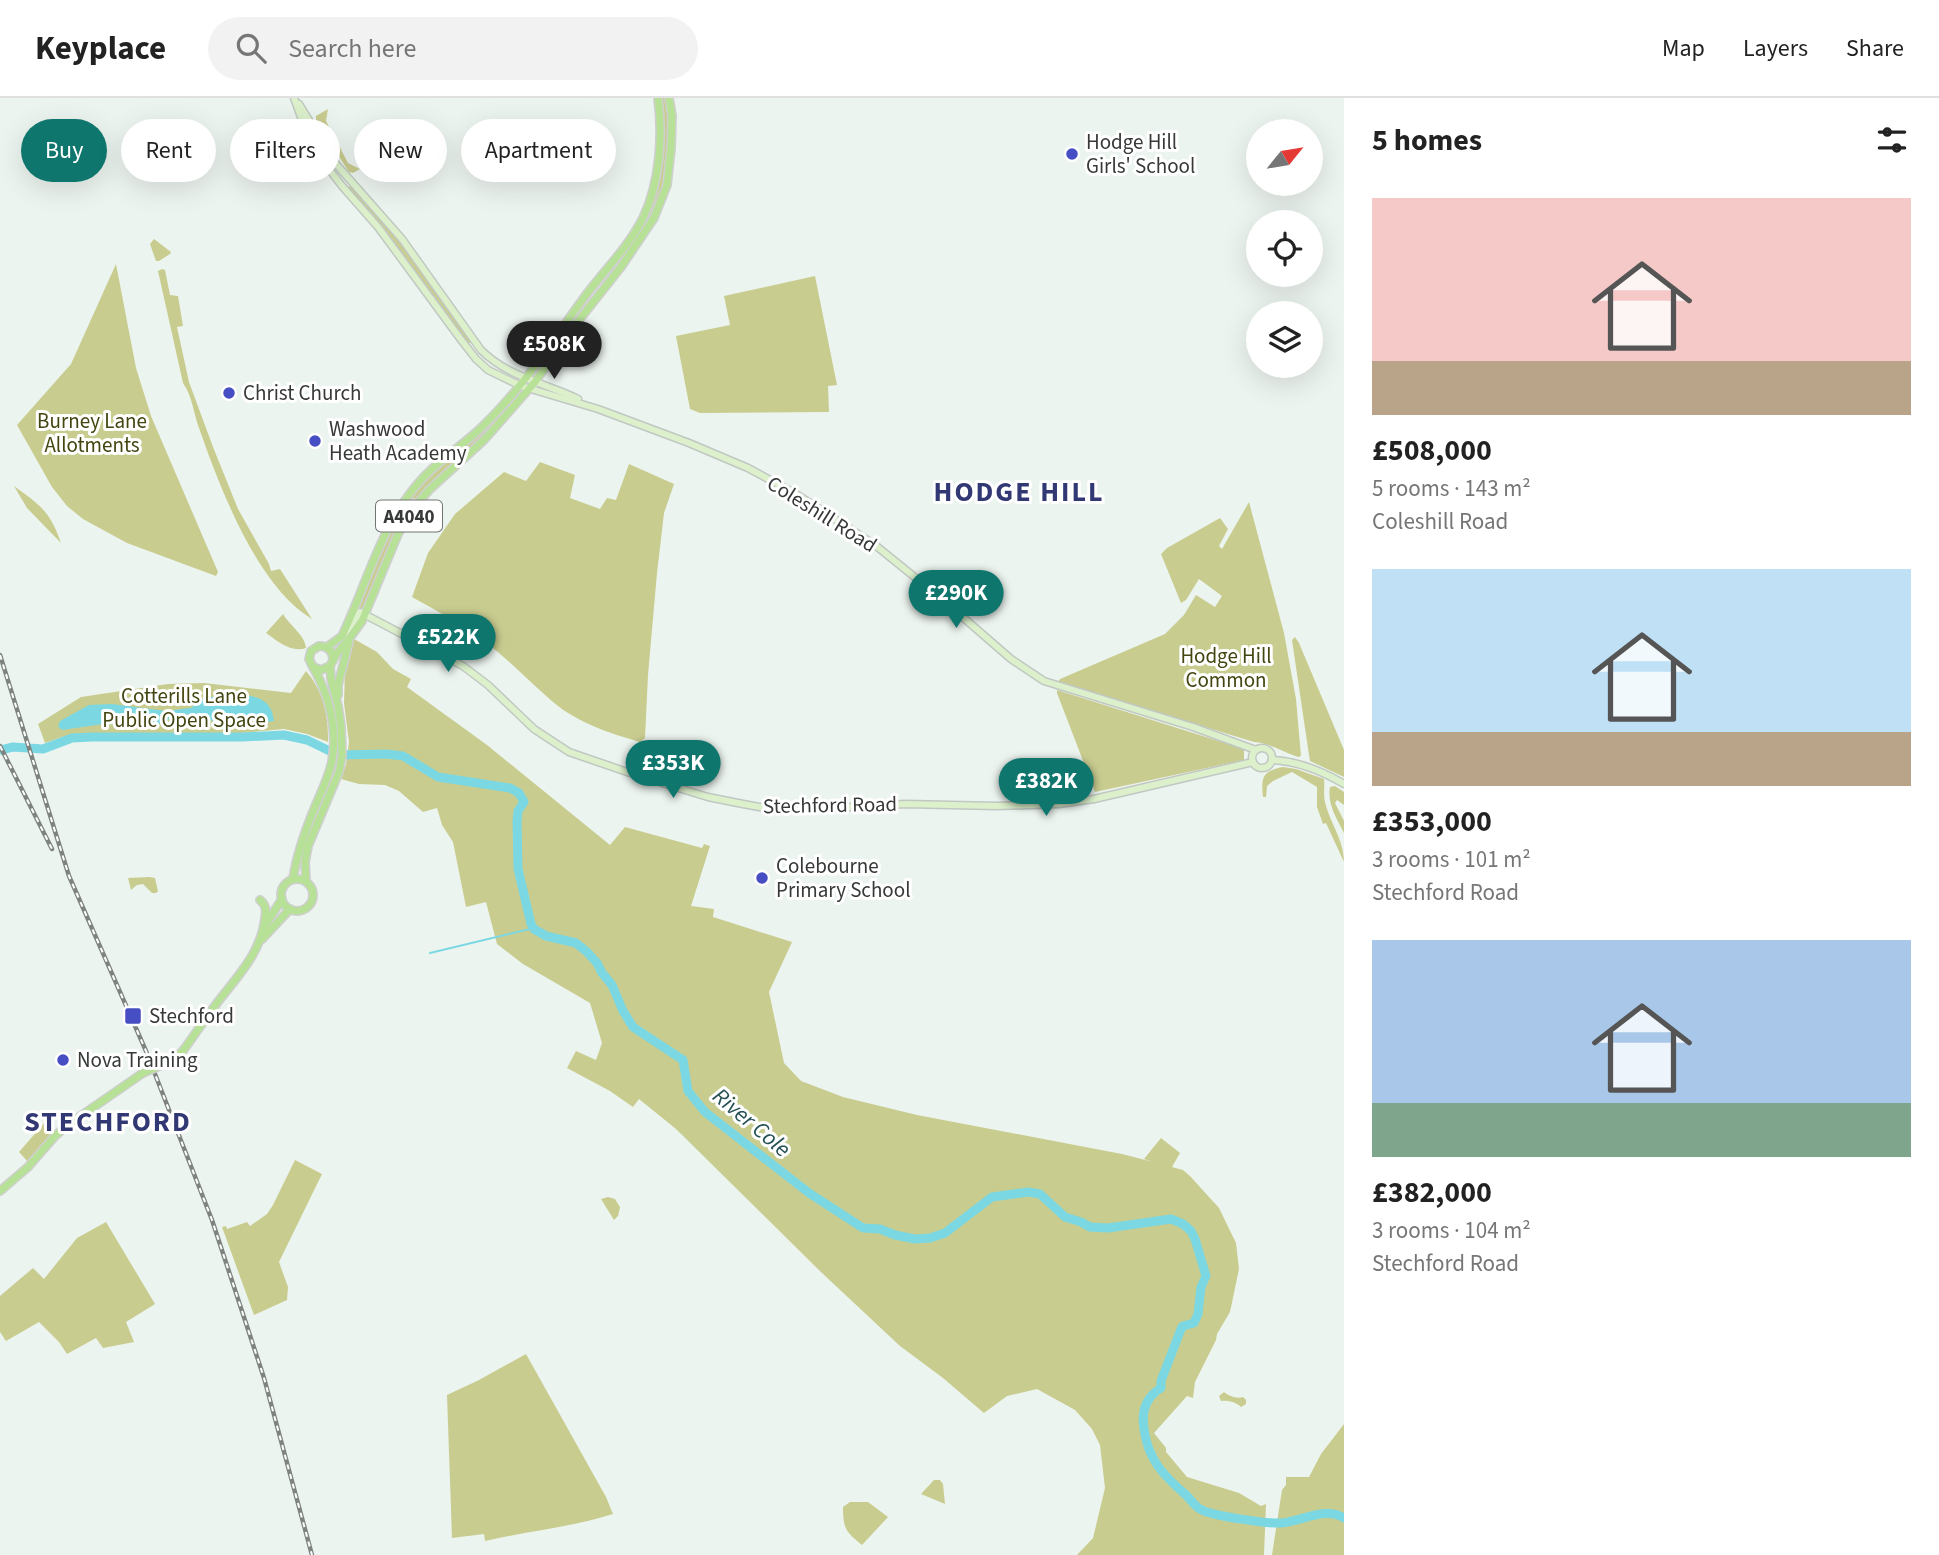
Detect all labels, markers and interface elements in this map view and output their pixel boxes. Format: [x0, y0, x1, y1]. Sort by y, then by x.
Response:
search box [208, 17, 698, 80]
text: Keyplace [35, 25, 166, 72]
icon: search [232, 29, 270, 67]
text: Search here [288, 30, 416, 67]
text: Map [1662, 31, 1705, 66]
text: Layers [1743, 31, 1808, 66]
text: Share [1846, 31, 1904, 66]
chip: Buy [21, 119, 107, 182]
chip: Rent [121, 119, 216, 182]
chip: Filters [230, 119, 340, 182]
chip: New [354, 119, 447, 182]
chip: Apartment [461, 119, 616, 182]
north arrow [1246, 119, 1323, 196]
map controls [1246, 119, 1323, 378]
text: 5 homes [1372, 119, 1482, 162]
icon: filters [1873, 121, 1911, 159]
place label: Hodge Hill Girls' School [1086, 127, 1195, 181]
marker: Hodge Hill Girls' School [1064, 146, 1080, 162]
button: locate [1246, 210, 1323, 287]
icon: home [1579, 243, 1705, 369]
button: layers [1246, 301, 1323, 378]
pin: £508K [505, 322, 603, 381]
text: £508K [523, 327, 585, 360]
place label: Christ Church [243, 378, 361, 408]
marker: Christ Church [221, 385, 237, 401]
park label: Burney Lane Allotments [37, 406, 147, 460]
place label: Washwood Heath Academy [329, 414, 467, 468]
text: £508,000 [1372, 429, 1492, 472]
marker: Washwood Heath Academy [307, 433, 323, 449]
street label: Coleshill Road [761, 468, 883, 560]
district label: HODGE HILL [934, 472, 1104, 512]
text: 5 rooms · 143 m² [1372, 472, 1531, 505]
road number: A4040 [376, 500, 442, 532]
text: Coleshill Road [1372, 505, 1508, 538]
pin: £290K [907, 570, 1005, 630]
text: £290K [925, 576, 987, 609]
pin: £522K [399, 614, 497, 674]
icon: home [1579, 614, 1705, 740]
text: £522K [417, 620, 479, 653]
park label: Hodge Hill Common [1180, 641, 1272, 695]
park label: Cotterills Lane Public Open Space [102, 681, 266, 735]
pin: £353K [624, 740, 722, 800]
text: £353K [642, 746, 704, 779]
pin: £382K [997, 758, 1095, 818]
text: £382K [1015, 764, 1077, 797]
street label: Stechford Road [763, 789, 897, 821]
text: £353,000 [1372, 800, 1492, 843]
text: 3 rooms · 101 m² [1372, 843, 1531, 876]
place label: Colebourne Primary School [776, 851, 911, 905]
marker: Colebourne Primary School [754, 870, 770, 886]
text: Stechford Road [1372, 876, 1519, 909]
icon: home [1579, 985, 1705, 1111]
place label: Stechford [149, 1001, 234, 1031]
marker: Stechford [123, 1006, 143, 1026]
place label: Nova Training [77, 1045, 198, 1075]
marker: Nova Training [55, 1052, 71, 1068]
water label: River Cole [705, 1080, 798, 1165]
district label: STECHFORD [24, 1102, 192, 1142]
text: £382,000 [1372, 1171, 1492, 1214]
text: 3 rooms · 104 m² [1372, 1214, 1531, 1247]
text: Stechford Road [1372, 1247, 1519, 1280]

